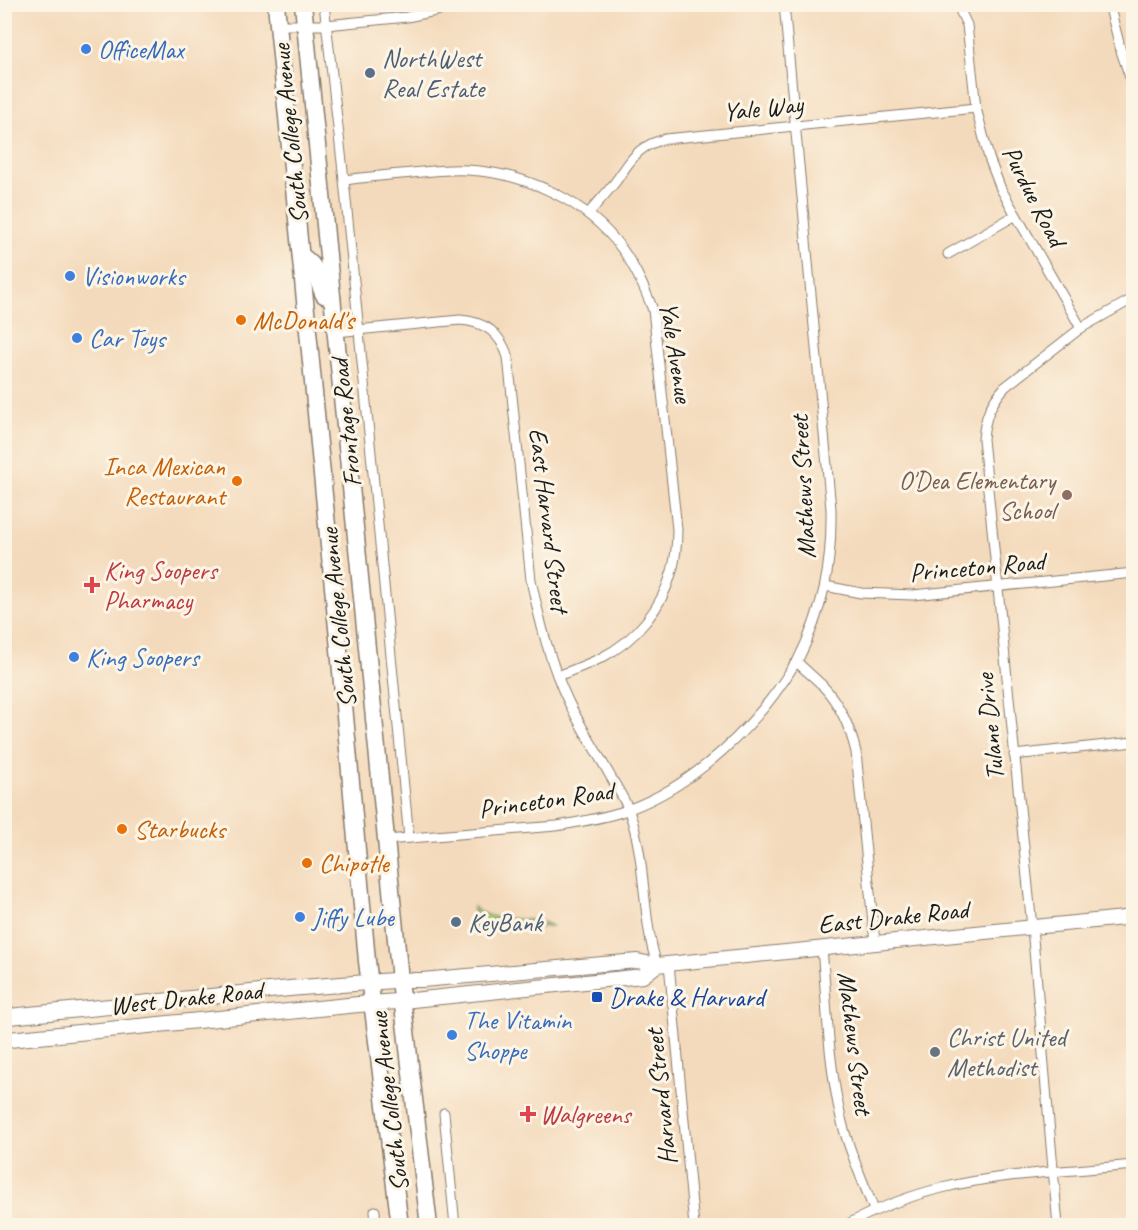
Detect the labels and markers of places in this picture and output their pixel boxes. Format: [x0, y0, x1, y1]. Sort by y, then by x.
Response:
place label: OfficeMax [98, 33, 186, 66]
marker: OfficeMax [79, 42, 93, 56]
place label: NorthWest Real Estate [382, 42, 487, 105]
marker: NorthWest Real Estate [363, 66, 377, 80]
place label: Visionworks [82, 260, 187, 293]
marker: Visionworks [63, 269, 77, 283]
place label: McDonald's [253, 304, 356, 337]
marker: McDonald's [234, 313, 248, 327]
place label: Car Toys [89, 322, 167, 355]
marker: Car Toys [70, 331, 84, 345]
place label: Inca Mexican Restaurant [103, 450, 227, 513]
place label: O'Dea Elementary School [899, 464, 1060, 527]
marker: Inca Mexican Restaurant [230, 474, 244, 488]
marker: O'Dea Elementary School [1060, 488, 1074, 502]
place label: King Soopers Pharmacy [104, 554, 219, 617]
marker: King Soopers Pharmacy [85, 578, 99, 592]
place label: King Soopers [86, 641, 201, 674]
marker: King Soopers [67, 650, 81, 664]
place label: Starbucks [134, 813, 227, 846]
marker: Starbucks [115, 822, 129, 836]
place label: Chipotle [319, 847, 390, 880]
marker: Chipotle [300, 856, 314, 870]
place label: Jiffy Lube [310, 901, 395, 934]
place label: KeyBank [468, 906, 545, 939]
marker: Jiffy Lube [293, 910, 307, 924]
marker: KeyBank [449, 915, 463, 929]
place label: Drake & Harvard [609, 981, 768, 1014]
marker: Drake & Harvard [590, 990, 604, 1004]
place label: The Vitamin Shoppe [464, 1004, 573, 1067]
place label: Christ United Methodist [947, 1021, 1069, 1084]
marker: The Vitamin Shoppe [445, 1028, 459, 1042]
marker: Christ United Methodist [928, 1045, 942, 1059]
place label: Walgreens [540, 1098, 633, 1131]
marker: Walgreens [521, 1107, 535, 1121]

